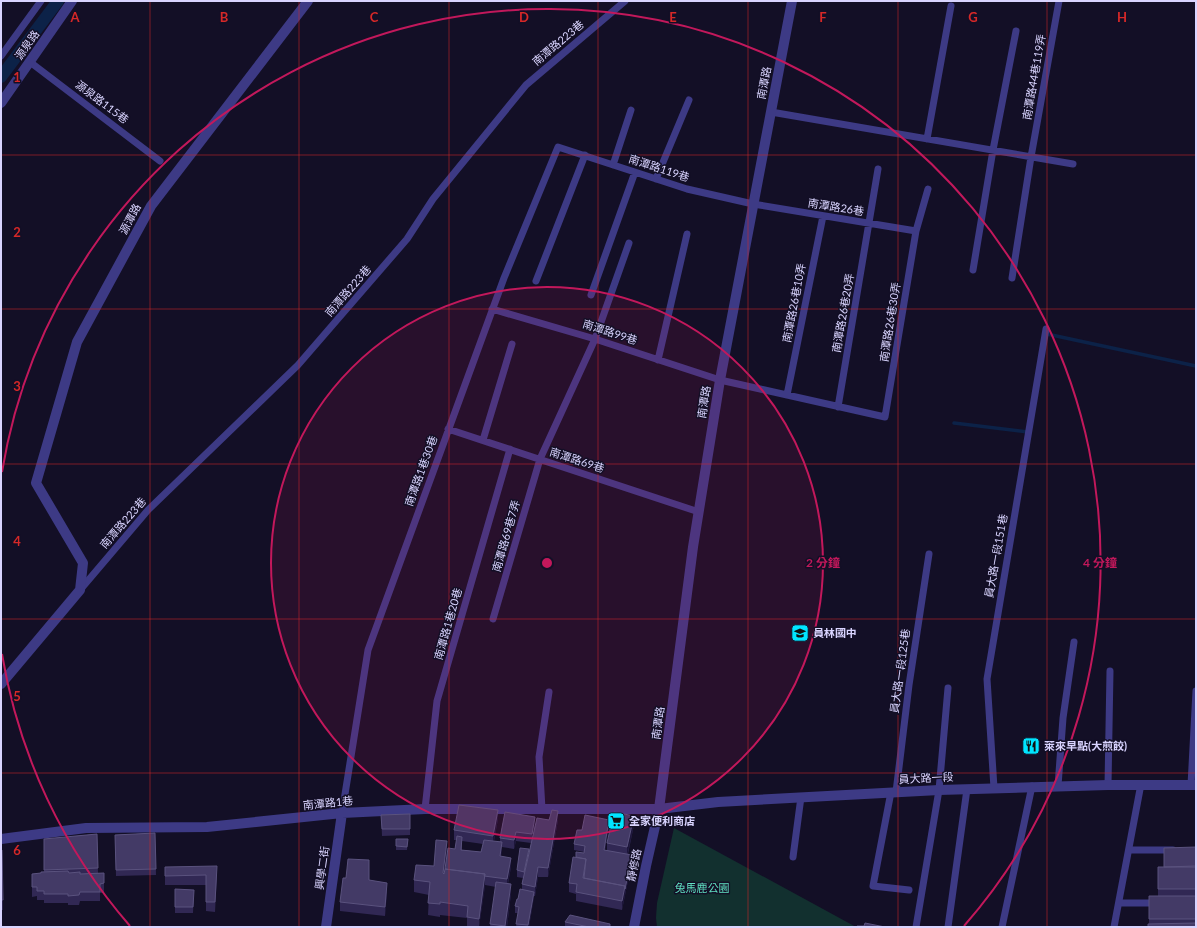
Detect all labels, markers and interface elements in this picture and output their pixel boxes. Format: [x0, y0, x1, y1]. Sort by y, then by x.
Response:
text: A [69, 9, 80, 25]
text: B [220, 9, 229, 25]
text: C [370, 9, 379, 25]
text: D [519, 9, 529, 25]
text: E [669, 9, 677, 25]
text: F [819, 9, 827, 25]
text: G [968, 9, 978, 25]
text: H [1117, 9, 1127, 25]
street label: 南潭路223巷 [529, 17, 586, 68]
street label: 源泉路 [12, 27, 41, 62]
street label: 南潭路44巷119弄 [1020, 33, 1047, 121]
street label: 南潭路 [754, 65, 773, 100]
text: 1 [13, 69, 21, 85]
street label: 源泉路115巷 [73, 77, 131, 126]
street label: 南潭路119巷 [627, 152, 691, 183]
street label: 南潭路26巷 [807, 196, 865, 217]
street label: 源潭路 [116, 201, 143, 236]
text: 2 [13, 224, 21, 240]
street label: 南潭路26巷10弄 [779, 262, 808, 344]
street label: 南潭路223巷 [322, 263, 373, 319]
street label: 南潭路26巷20弄 [829, 272, 856, 354]
street label: 南潭路26巷30弄 [877, 281, 902, 363]
street label: 南潭路99巷 [581, 317, 639, 346]
text: 3 [13, 378, 21, 394]
street label: 南潭路 [695, 385, 713, 419]
street label: 南潭路1巷30巷 [402, 434, 439, 508]
street label: 南潭路69巷 [548, 445, 606, 474]
street label: 南潭路223巷 [97, 495, 148, 551]
street label: 南潭路69巷7弄 [489, 498, 522, 573]
street label: 員大路一段151巷 [982, 513, 1009, 599]
text: 4 [13, 533, 21, 549]
text: 2 分鐘 [806, 555, 840, 570]
text: 4 分鐘 [1083, 555, 1117, 570]
centre of rings [540, 556, 554, 570]
street label: 南潭路1巷20巷 [431, 586, 464, 661]
school or university icon: 員林國中 [790, 623, 810, 643]
place label: 員林國中 [813, 626, 857, 639]
street label: 員大路一段125巷 [887, 628, 912, 714]
text: 5 [13, 688, 21, 704]
street label: 南潭路 [649, 706, 666, 740]
restaurant icon: 萊來早點(大煎餃) [1021, 736, 1041, 756]
place label: 萊來早點(大煎餃) [1044, 739, 1127, 752]
street label: 員大路一段 [898, 770, 954, 785]
street label: 南潭路1巷 [302, 793, 354, 812]
supermarket icon: 全家便利商店 [606, 811, 626, 831]
place label: 全家便利商店 [629, 814, 695, 827]
text: 6 [13, 842, 21, 858]
street label: 興學二街 [312, 845, 331, 891]
street label: 靜修路 [624, 847, 643, 882]
park label: 兔馬鹿公園 [675, 881, 730, 894]

